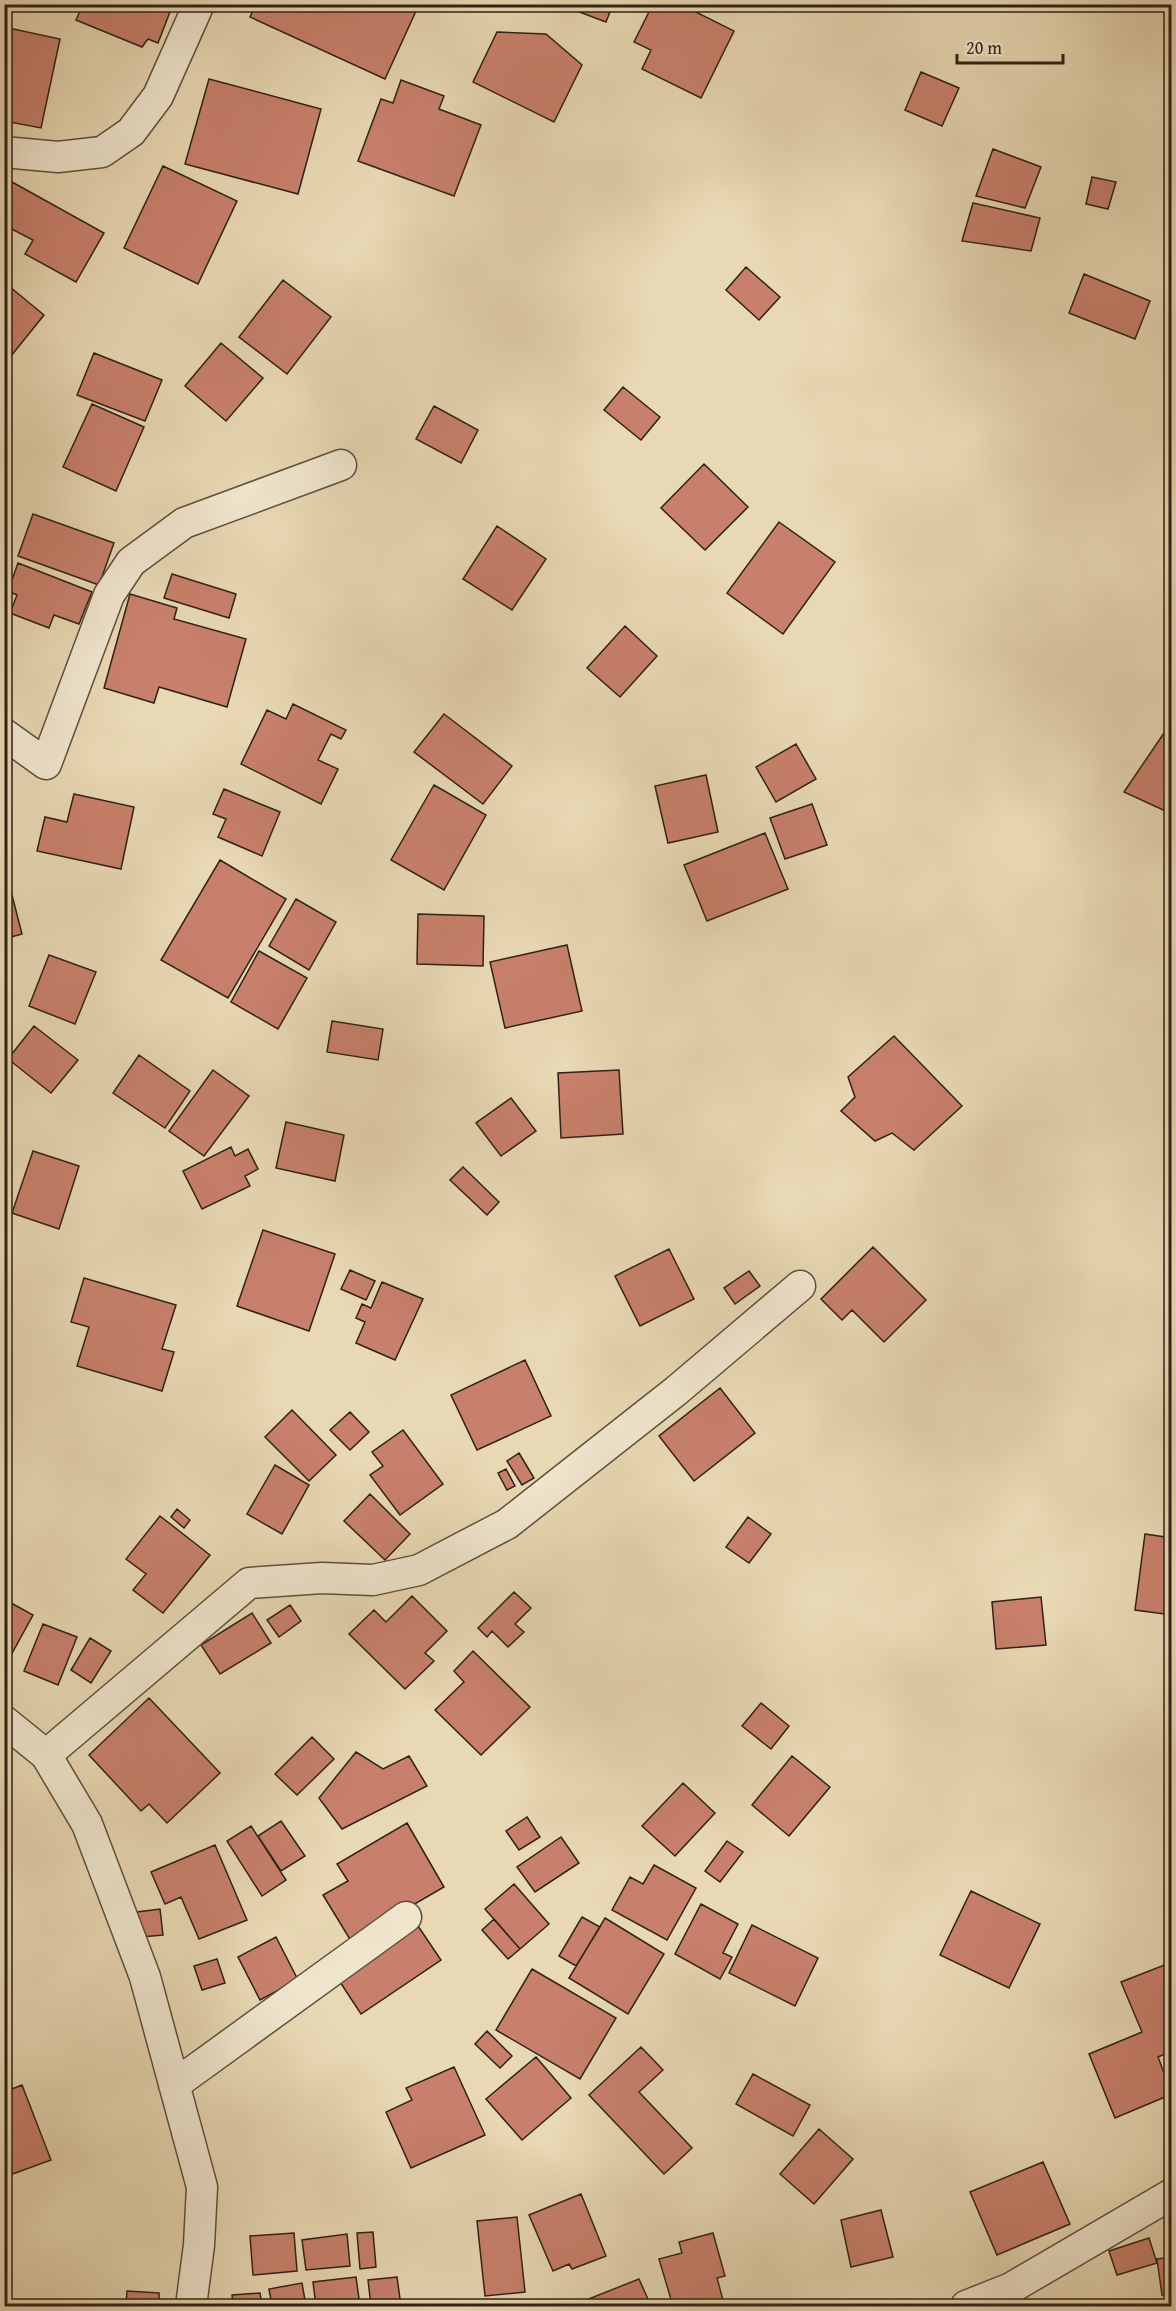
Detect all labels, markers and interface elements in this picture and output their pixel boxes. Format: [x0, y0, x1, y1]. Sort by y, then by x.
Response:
scale bar [957, 27, 1064, 65]
text: 20 m [966, 34, 1002, 61]

